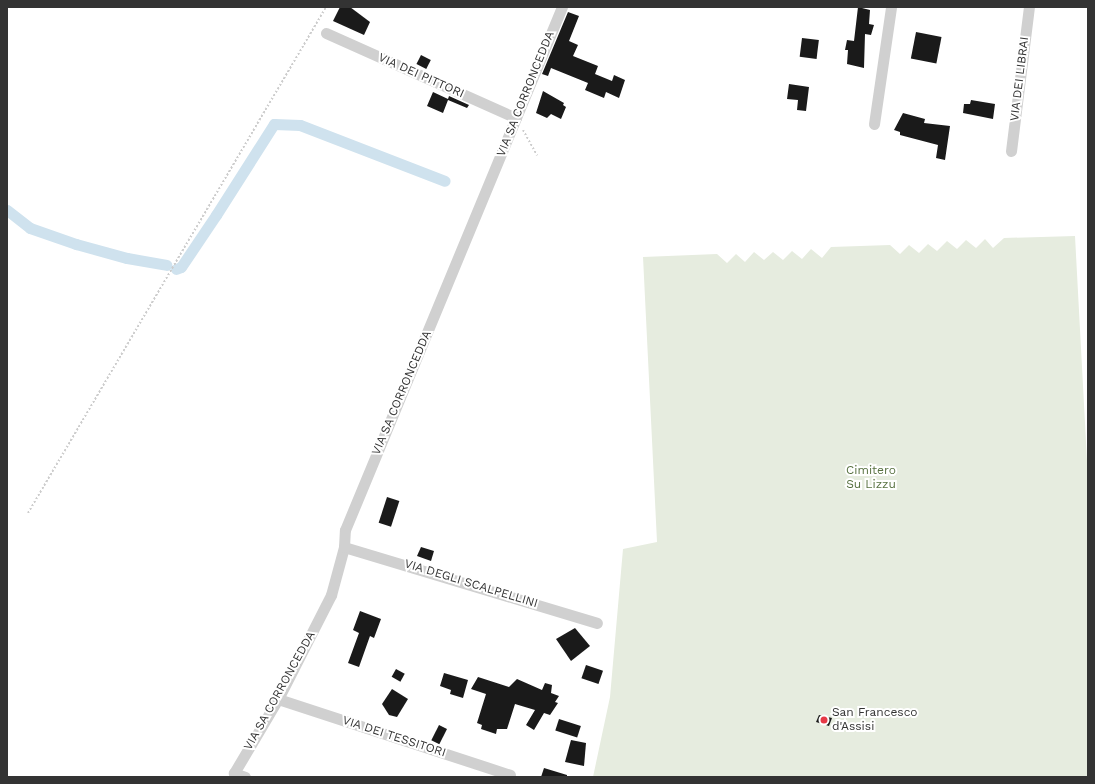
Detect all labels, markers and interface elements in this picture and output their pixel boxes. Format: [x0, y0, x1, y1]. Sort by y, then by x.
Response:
street label: VIA SA CORRONCEDDA [494, 29, 558, 159]
street label: VIA DEI LIBRAI [1008, 36, 1032, 122]
street label: VIA DEI PITTORI [376, 51, 466, 101]
street label: VIA SA CORRONCEDDA [369, 328, 435, 458]
park label: Cimitero Su Lizzu [846, 464, 896, 492]
street label: VIA DEGLI SCALPELLINI [402, 557, 540, 611]
street label: VIA SA CORRONCEDDA [241, 629, 319, 753]
place label: San Francesco d'Assisi [832, 706, 918, 734]
street label: VIA DEI TESSITORI [340, 713, 448, 761]
marker: San Francesco d'Assisi [819, 715, 829, 725]

